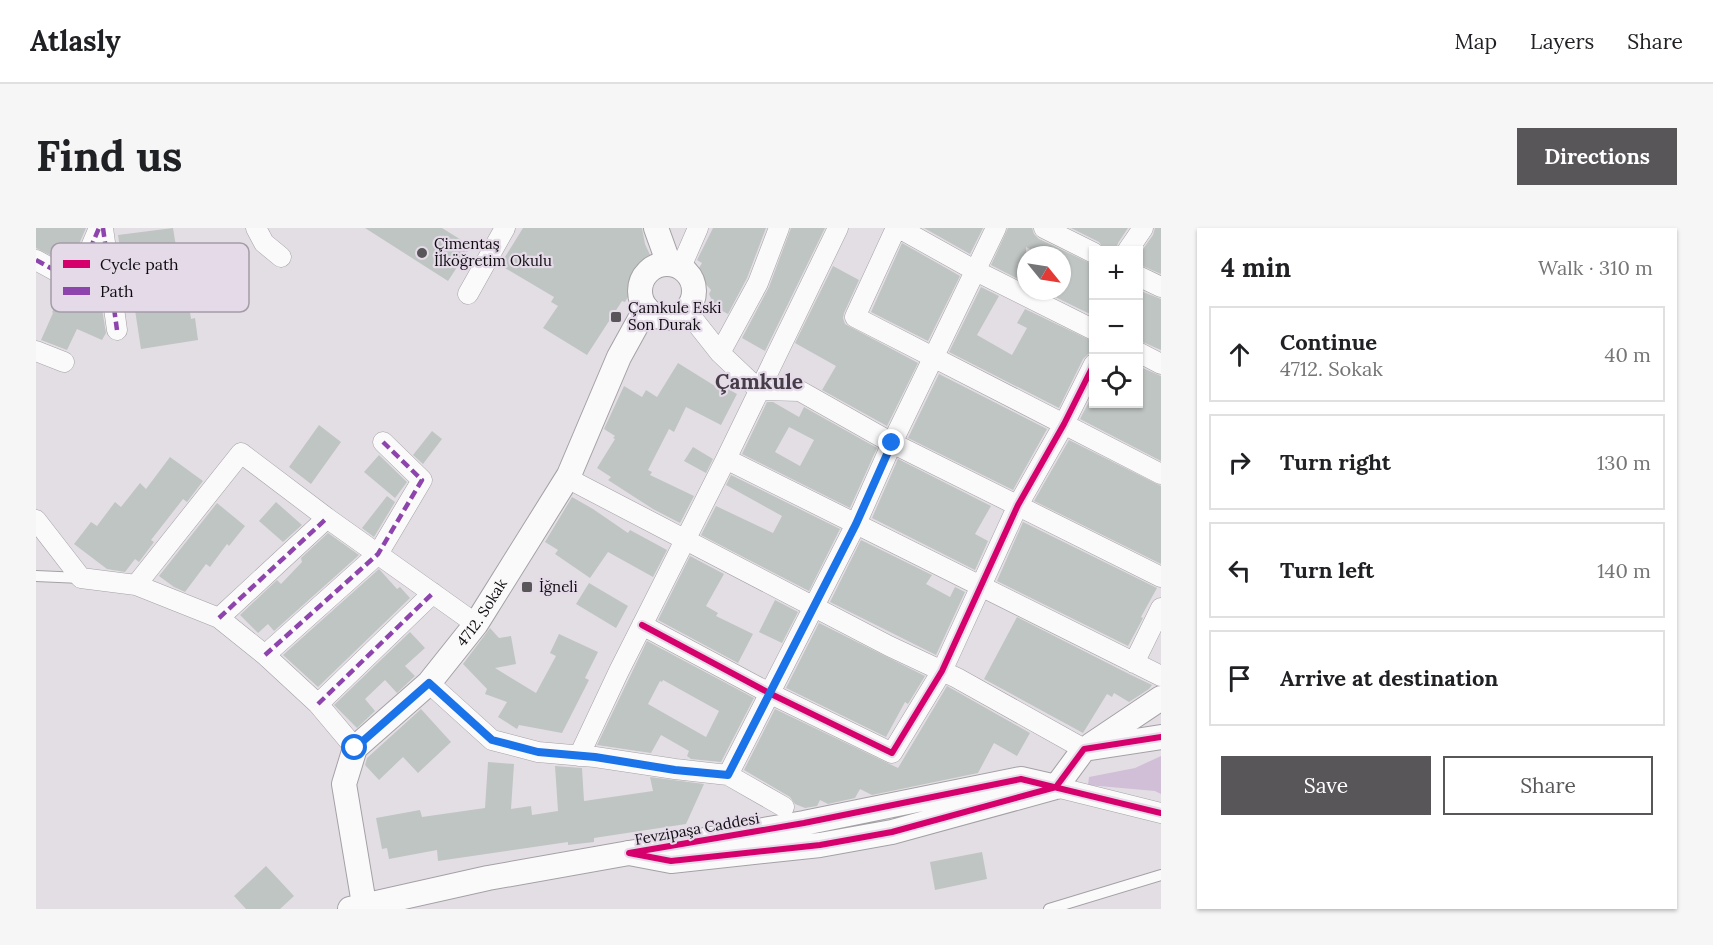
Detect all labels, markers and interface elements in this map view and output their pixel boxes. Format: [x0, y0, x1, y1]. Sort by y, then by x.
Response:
text: Atlasly [30, 23, 121, 59]
text: Map [1454, 28, 1497, 55]
text: Layers [1530, 28, 1594, 55]
text: Share [1627, 28, 1683, 55]
button: Directions [1517, 128, 1677, 185]
text: Find us [36, 129, 182, 183]
place label: Çimentaş İlköğretim Okulu [434, 234, 552, 270]
legend [51, 243, 249, 312]
marker: Çimentaş İlköğretim Okulu [415, 246, 429, 260]
north arrow [1017, 246, 1071, 300]
map controls [1089, 246, 1143, 408]
button: + [1089, 246, 1143, 300]
text: 4 min [1221, 251, 1291, 284]
text: Cycle path [100, 254, 179, 274]
text: Walk · 310 m [1538, 255, 1653, 280]
text: Path [100, 281, 134, 301]
place label: Çamkule Eski Son Durak [628, 298, 721, 334]
button: − [1089, 300, 1143, 354]
marker: Çamkule Eski Son Durak [609, 310, 623, 324]
text: Continue [1280, 328, 1377, 356]
icon: ahead [1223, 338, 1256, 371]
text: 40 m [1605, 342, 1651, 367]
button: locate [1089, 354, 1143, 408]
text: 4712. Sokak [1280, 356, 1383, 381]
district label: Çamkule [715, 368, 803, 395]
route end [878, 429, 904, 455]
icon: right [1223, 446, 1256, 479]
text: Turn right [1280, 448, 1391, 476]
text: 130 m [1597, 450, 1651, 475]
icon: left [1223, 554, 1256, 587]
text: Turn left [1280, 556, 1374, 584]
text: 140 m [1597, 558, 1651, 583]
street label: 4712. Sokak [452, 575, 511, 650]
place label: İğneli [539, 577, 578, 596]
marker: İğneli [520, 580, 534, 594]
icon: arrive [1223, 662, 1256, 695]
text: Arrive at destination [1280, 664, 1498, 692]
route start [341, 734, 367, 760]
button: Save [1221, 756, 1431, 815]
button: Share [1443, 756, 1653, 815]
street label: Fevzipaşa Caddesi [633, 808, 761, 849]

